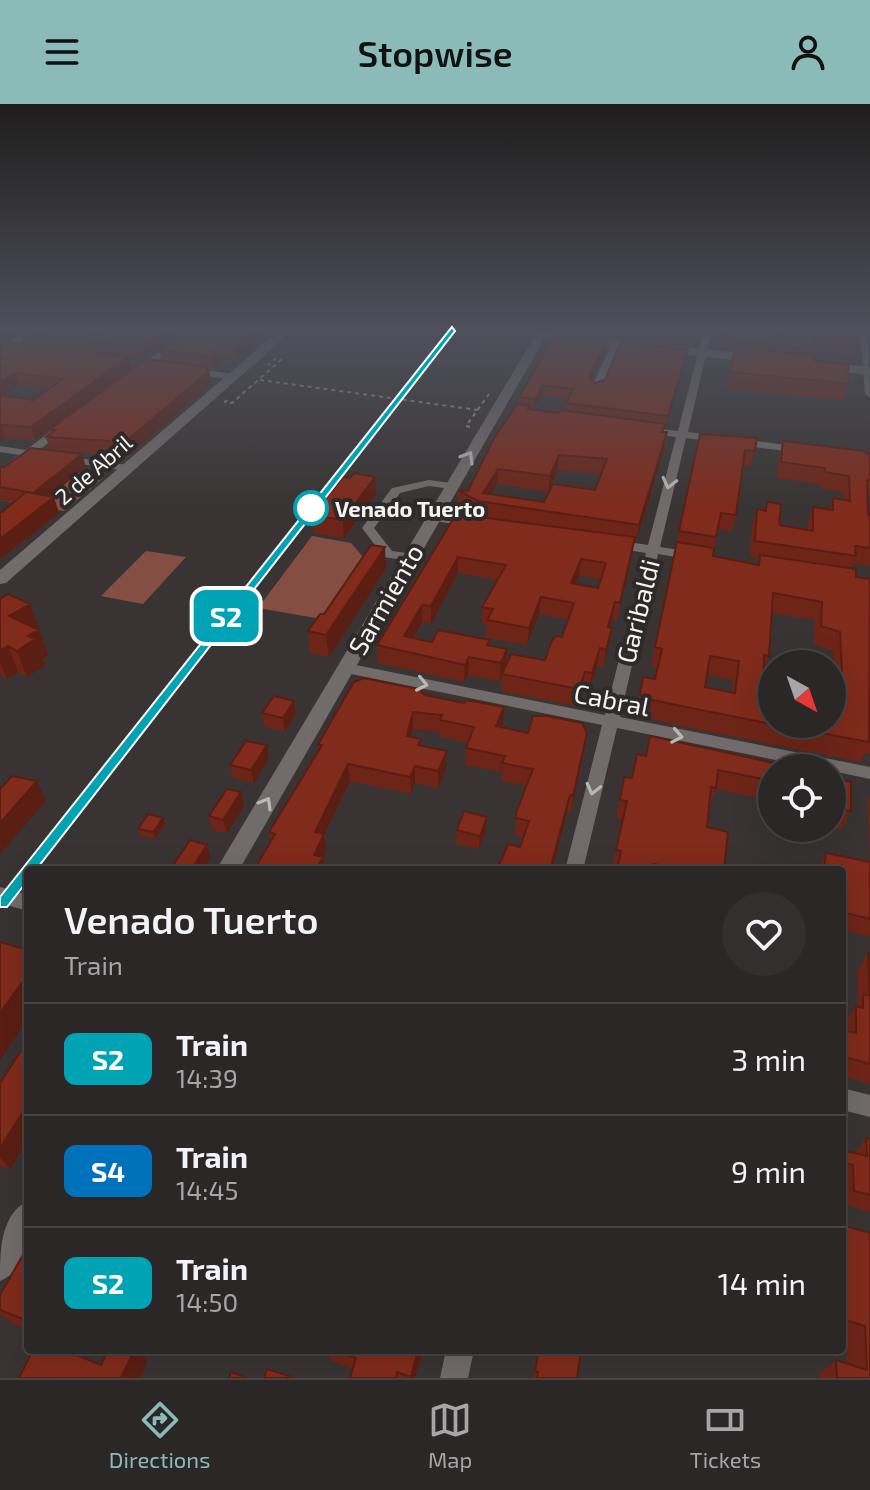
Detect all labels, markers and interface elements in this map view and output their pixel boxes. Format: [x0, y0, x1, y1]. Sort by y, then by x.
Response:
icon: menu [40, 30, 84, 74]
icon: person [786, 30, 830, 74]
text: Stopwise [357, 31, 513, 74]
street label: 2 de Abril [49, 428, 137, 509]
one-way arrow [458, 451, 474, 466]
one-way arrow [661, 475, 678, 489]
marker: Venado Tuerto [294, 491, 328, 525]
place label: Venado Tuerto [335, 495, 485, 521]
street label: Sarmiento [341, 538, 429, 660]
street label: Garibaldi [609, 556, 665, 666]
line badge: S2 [190, 590, 262, 642]
text: S2 [210, 599, 242, 633]
north arrow [758, 650, 846, 738]
map controls [758, 650, 846, 842]
one-way arrow [415, 675, 428, 692]
street label: Cabral [572, 677, 653, 722]
one-way arrow [669, 727, 683, 744]
button: locate [758, 754, 846, 842]
one-way arrow [585, 782, 602, 796]
one-way arrow [256, 797, 272, 812]
button: heart [722, 892, 806, 976]
text: Venado Tuerto [64, 896, 318, 942]
text: Train [64, 949, 123, 980]
text: Train [176, 1026, 248, 1062]
text: 3 min [731, 1041, 806, 1077]
text: S2 [92, 1042, 124, 1076]
text: 14:39 [176, 1062, 238, 1093]
text: Train [176, 1138, 248, 1174]
text: 9 min [731, 1153, 806, 1189]
text: S4 [91, 1154, 125, 1188]
text: 14:45 [176, 1174, 238, 1205]
text: Train [176, 1250, 248, 1286]
text: 14 min [718, 1265, 806, 1301]
text: S2 [92, 1266, 124, 1300]
text: 14:50 [176, 1286, 238, 1317]
tab: Directions [109, 1398, 210, 1472]
tab: Map [428, 1398, 472, 1472]
tab: Tickets [690, 1398, 761, 1472]

